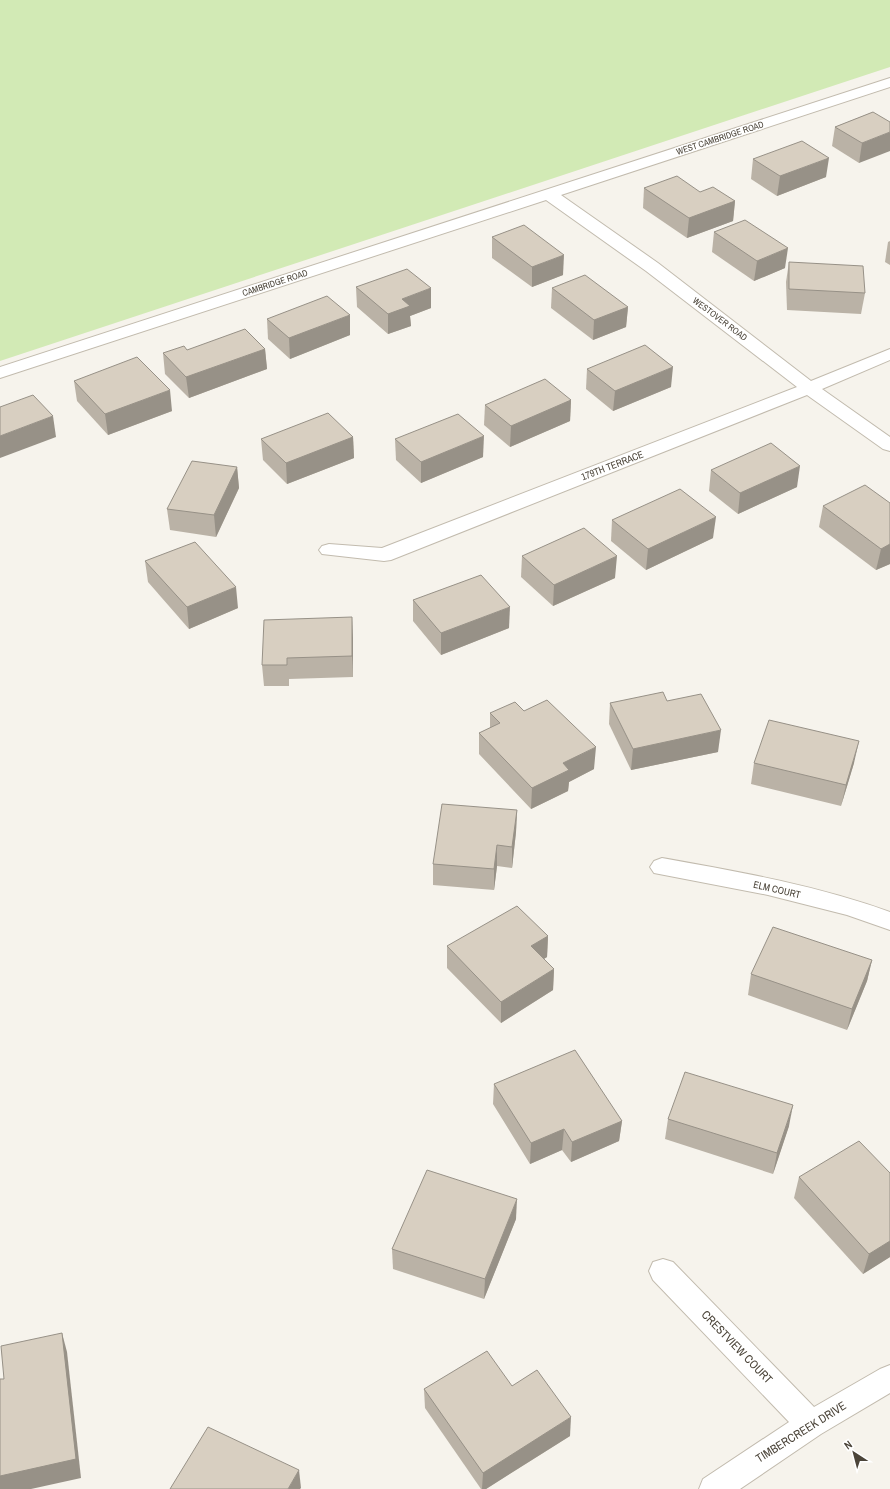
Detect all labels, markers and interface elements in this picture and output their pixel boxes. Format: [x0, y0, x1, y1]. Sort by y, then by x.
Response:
street label: WEST CAMBRIDGE ROAD [675, 118, 765, 158]
street label: CAMBRIDGE ROAD [241, 267, 309, 299]
street label: WESTOVER ROAD [690, 294, 750, 344]
street label: 179TH TERRACE [579, 448, 645, 483]
street label: ELM COURT [752, 878, 802, 901]
street label: CRESTVIEW COURT [698, 1307, 776, 1387]
street label: TIMBERCREEK DRIVE [753, 1398, 849, 1466]
north arrow [834, 1433, 874, 1473]
text: N [841, 1437, 855, 1452]

